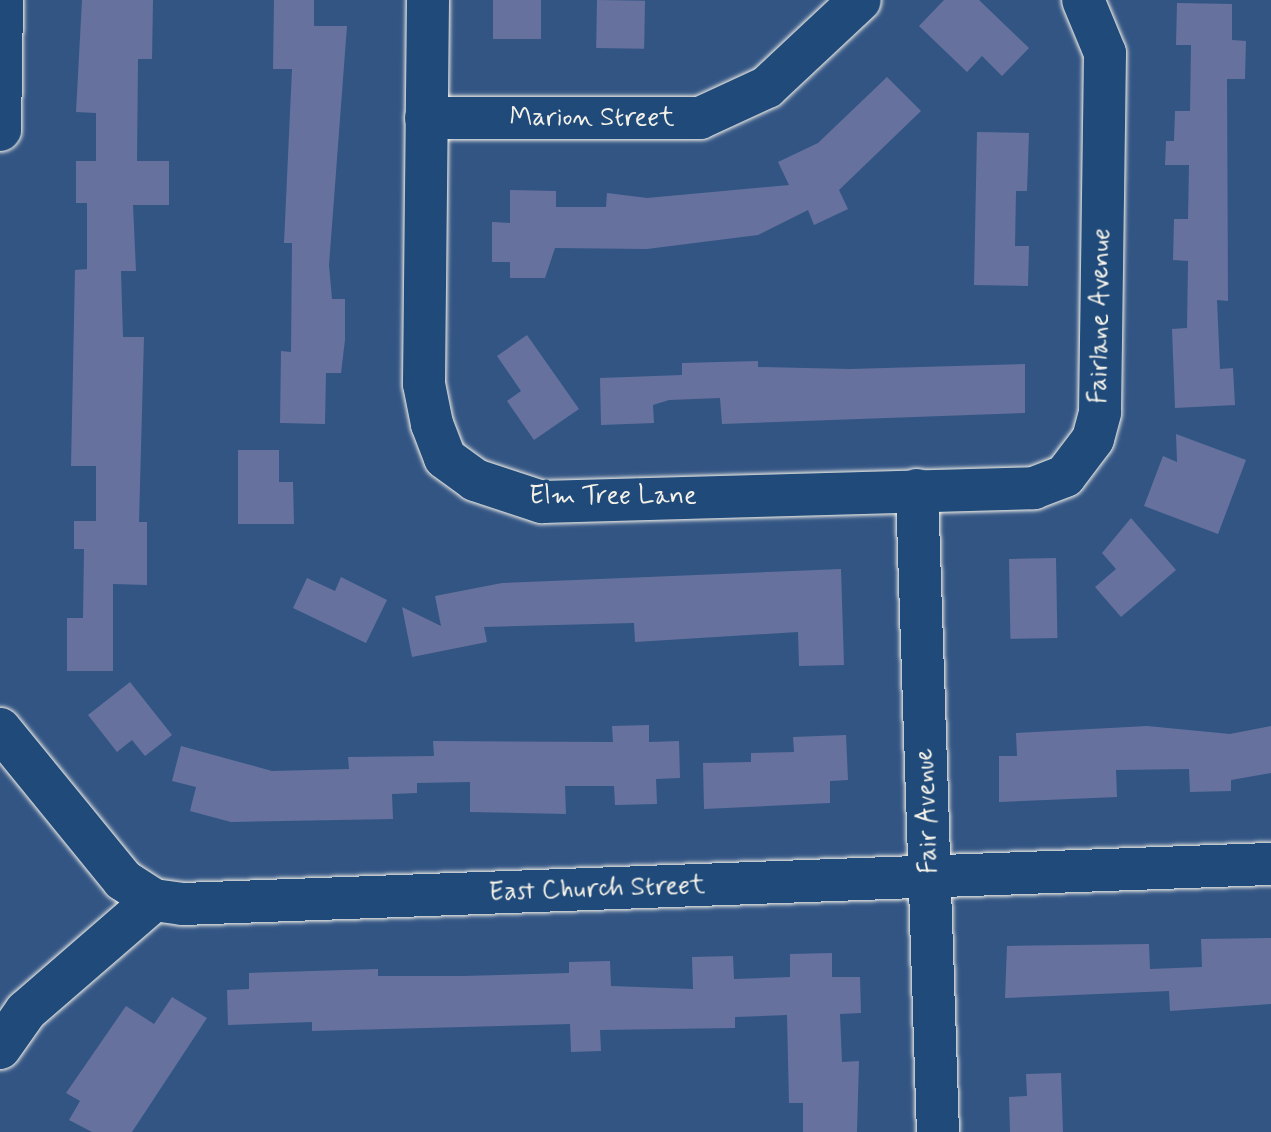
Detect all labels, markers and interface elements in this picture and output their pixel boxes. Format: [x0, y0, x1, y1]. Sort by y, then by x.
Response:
street label: Marion Street [510, 103, 674, 135]
street label: Fairlane Avenue [1084, 226, 1118, 406]
street label: Elm Tree Lane [532, 481, 694, 513]
street label: Fair Avenue [910, 744, 946, 878]
street label: East Church Street [488, 871, 706, 909]

